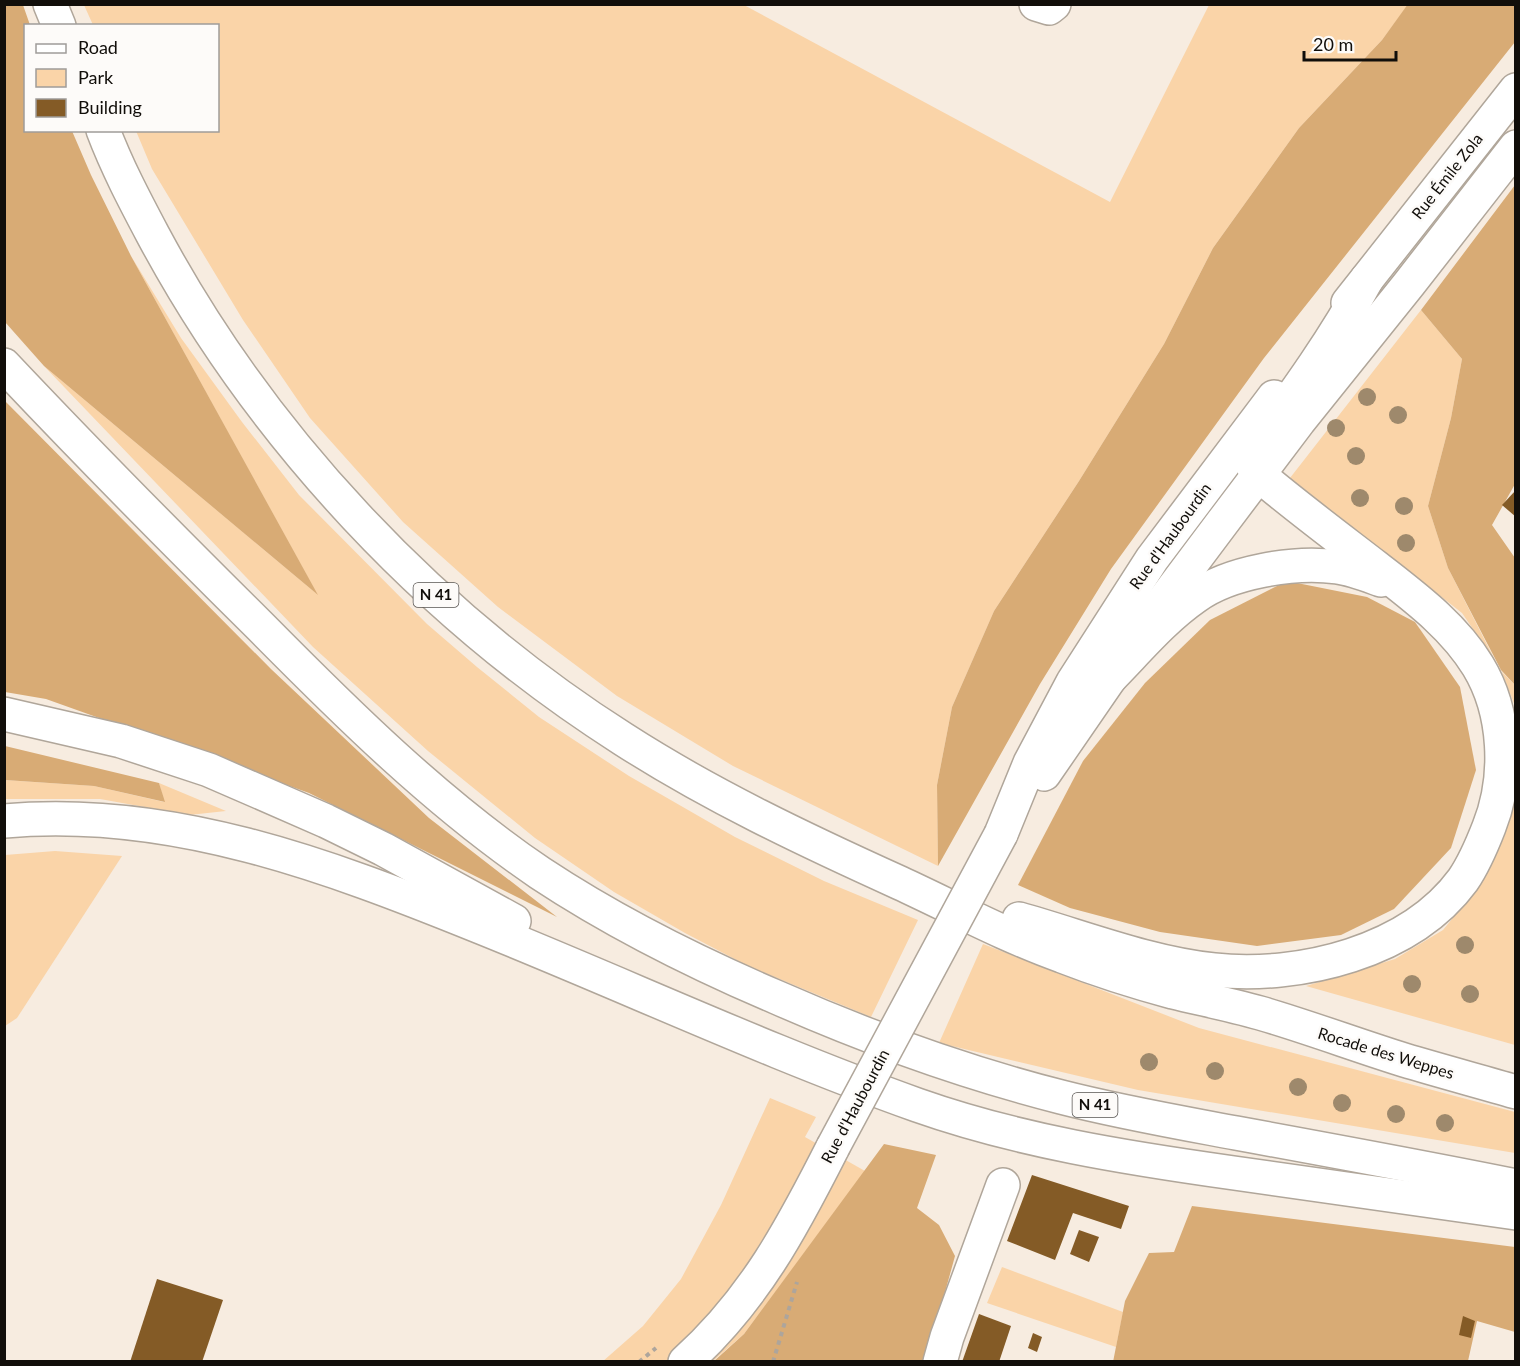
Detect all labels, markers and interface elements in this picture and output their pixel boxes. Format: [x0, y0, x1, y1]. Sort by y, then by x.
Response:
legend [24, 24, 219, 132]
scale bar [1304, 24, 1396, 62]
text: 20 m [1313, 33, 1353, 55]
text: Road [78, 36, 118, 58]
text: Park [78, 66, 114, 88]
text: Building [78, 96, 142, 118]
street label: Rue Émile Zola [1407, 129, 1486, 222]
street label: Rue d'Haubourdin [1125, 479, 1214, 592]
road number: N 41 [414, 583, 458, 607]
street label: Rocade des Weppes [1316, 1023, 1457, 1082]
street label: Rue d'Haubourdin [816, 1045, 893, 1166]
road number: N 41 [1072, 1093, 1118, 1117]

